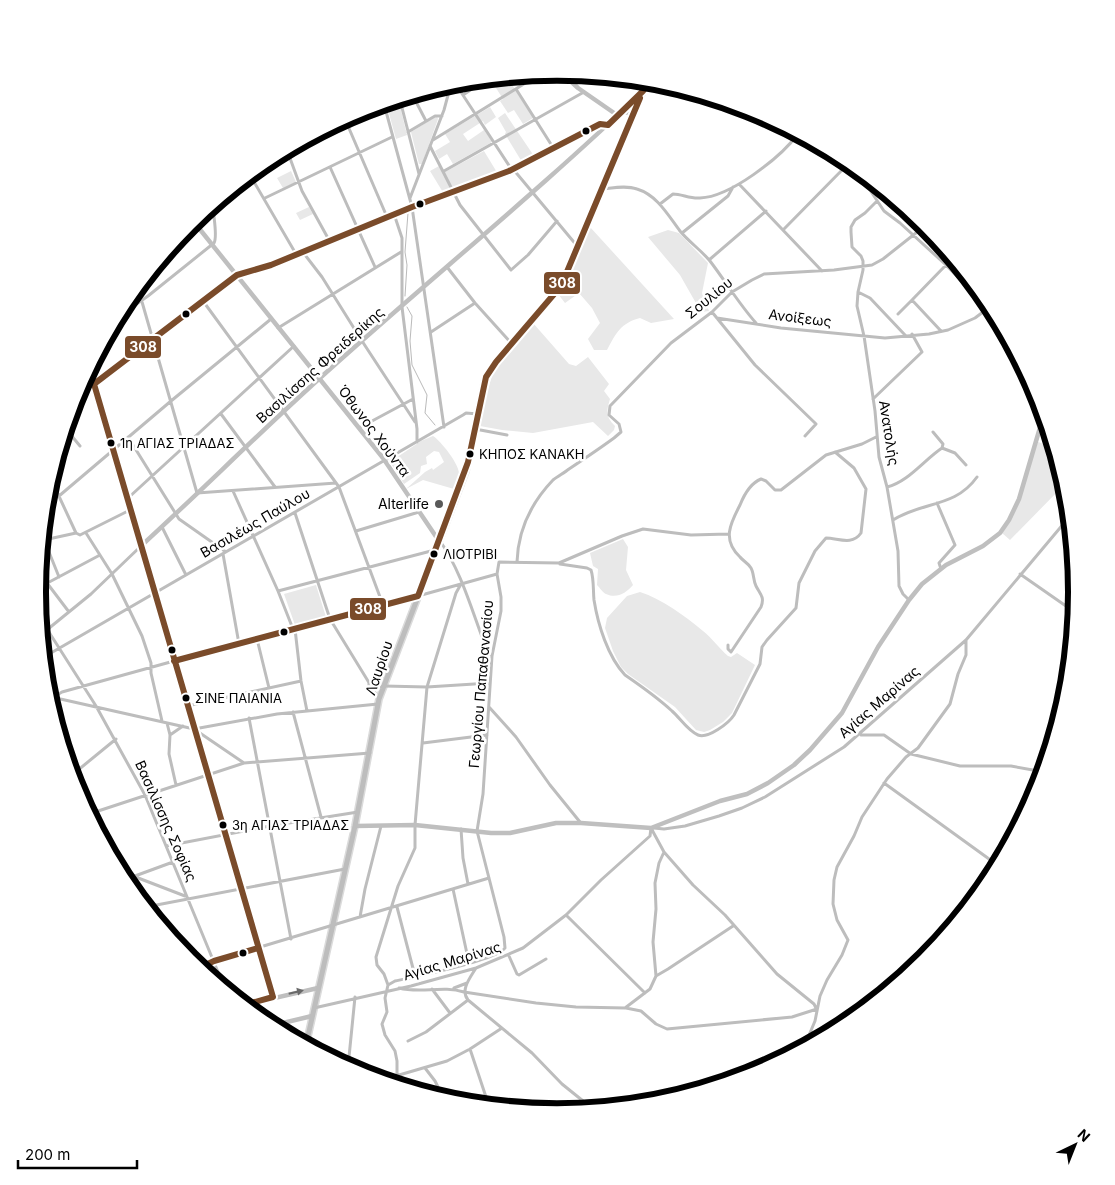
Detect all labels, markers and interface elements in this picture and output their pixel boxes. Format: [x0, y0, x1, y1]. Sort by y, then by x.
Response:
unlabelled marker [581, 126, 591, 136]
unlabelled marker [415, 199, 425, 209]
line badge: 308 [543, 271, 581, 295]
text: 308 [548, 274, 576, 291]
street label: Σουλίου [682, 274, 736, 322]
street label: Βασιλίσσης Φρειδερίκης [252, 303, 387, 426]
street label: Ανοίξεως [768, 305, 833, 330]
unlabelled marker [181, 309, 191, 319]
line badge: 308 [124, 335, 162, 359]
text: 308 [129, 338, 157, 355]
street label: Όθωνος Χούντα [334, 382, 414, 480]
street label: Ανατολής [876, 399, 903, 467]
place label: 1η ΑΓΙΑΣ ΤΡΙΑΔΑΣ [120, 435, 235, 451]
marker: 1η ΑΓΙΑΣ ΤΡΙΑΔΑΣ [106, 438, 116, 448]
place label: ΚΗΠΟΣ ΚΑΝΑΚΗ [479, 446, 584, 462]
marker: ΚΗΠΟΣ ΚΑΝΑΚΗ [465, 449, 475, 459]
street label: Βασιλέως Παύλου [197, 484, 313, 561]
place label: Alterlife [378, 495, 429, 512]
marker: Alterlife [433, 498, 445, 510]
place label: ΛΙΟΤΡΙΒΙ [443, 546, 497, 562]
marker: ΛΙΟΤΡΙΒΙ [429, 549, 439, 559]
line badge: 308 [349, 597, 387, 621]
street label: Γεωργίου Παπαθανασίου [465, 599, 496, 769]
text: 308 [354, 600, 382, 617]
unlabelled marker [279, 627, 289, 637]
street label: Λαυρίου [361, 638, 396, 697]
unlabelled marker [167, 645, 177, 655]
street label: Αγίας Μαρίνας [835, 662, 923, 741]
place label: ΣΙΝΕ ΠΑΙΑΝΙΑ [195, 690, 282, 706]
marker: ΣΙΝΕ ΠΑΙΑΝΙΑ [181, 693, 191, 703]
street label: Βασιλίσσης Σοφίας [132, 758, 201, 884]
place label: 3η ΑΓΙΑΣ ΤΡΙΑΔΑΣ [232, 817, 349, 833]
marker: 3η ΑΓΙΑΣ ΤΡΙΑΔΑΣ [218, 820, 228, 830]
street label: Αγίας Μαρίνας [401, 938, 503, 983]
unlabelled marker [238, 948, 248, 958]
one-way arrow [288, 988, 303, 996]
north arrow [1050, 1120, 1100, 1170]
text: N [1075, 1125, 1094, 1145]
scale bar [18, 1138, 136, 1170]
text: 200 m [25, 1145, 70, 1164]

